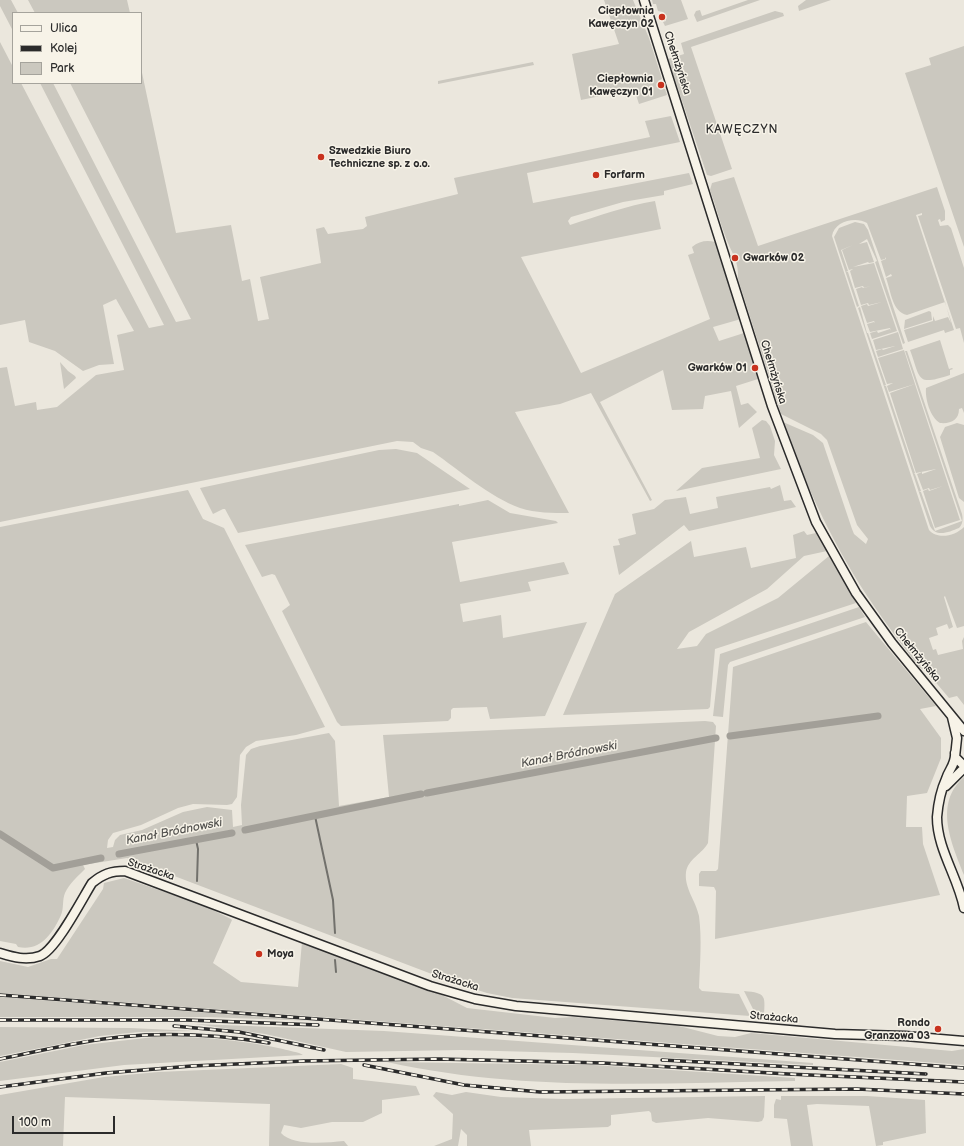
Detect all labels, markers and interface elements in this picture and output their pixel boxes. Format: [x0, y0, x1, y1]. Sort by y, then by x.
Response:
place label: Ciepłownia Kawęczyn 02 [588, 4, 654, 30]
legend [12, 12, 142, 84]
marker: Ciepłownia Kawęczyn 02 [657, 12, 667, 22]
text: Ulica [50, 21, 77, 36]
street label: Chełmżyńska [661, 30, 693, 96]
text: Kolej [50, 41, 77, 56]
text: Park [50, 61, 74, 76]
place label: Ciepłownia Kawęczyn 01 [589, 72, 653, 98]
marker: Ciepłownia Kawęczyn 01 [656, 80, 666, 90]
district label: KAWĘCZYN [706, 123, 778, 137]
place label: Szwedzkie Biuro Techniczne sp. z o.o. [329, 144, 430, 170]
marker: Szwedzkie Biuro Techniczne sp. z o.o. [316, 152, 326, 162]
place label: Forfarm [604, 168, 645, 182]
marker: Forfarm [591, 170, 601, 180]
place label: Gwarków 02 [743, 251, 804, 265]
marker: Gwarków 02 [730, 253, 740, 263]
street label: Chełmżyńska [757, 339, 789, 405]
place label: Gwarków 01 [688, 361, 747, 375]
marker: Gwarków 01 [750, 363, 760, 373]
street label: Chełmżyńska [891, 625, 943, 685]
water label: Kanał Bródnowski [520, 739, 618, 771]
water label: Kanał Bródnowski [125, 816, 223, 848]
street label: Strażacka [126, 856, 176, 884]
place label: Moya [267, 947, 294, 961]
marker: Moya [254, 949, 264, 959]
street label: Strażacka [430, 968, 480, 994]
street label: Strażacka [749, 1009, 799, 1027]
place label: Rondo Granzowa 03 [864, 1016, 930, 1042]
marker: Rondo Granzowa 03 [933, 1024, 943, 1034]
scale bar [14, 1108, 117, 1134]
text: 100 m [19, 1115, 51, 1130]

